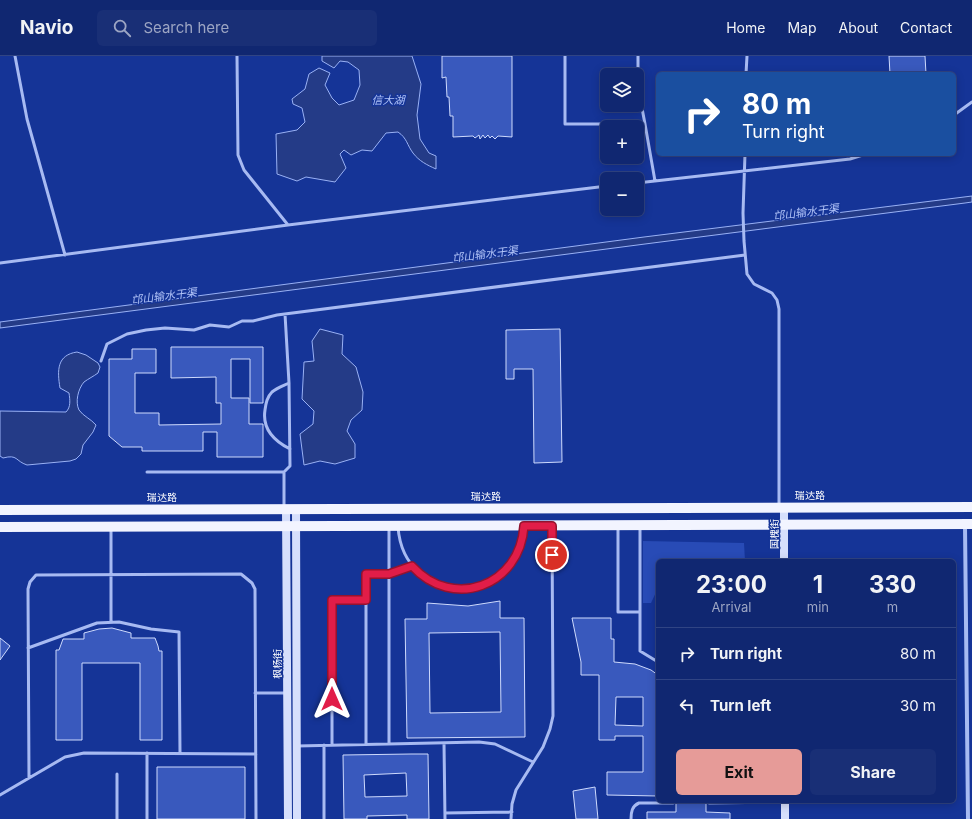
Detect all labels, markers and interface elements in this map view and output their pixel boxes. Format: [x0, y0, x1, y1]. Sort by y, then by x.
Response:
search box [97, 10, 377, 46]
text: Navio [20, 16, 73, 39]
icon: search [111, 17, 133, 39]
text: Search here [143, 18, 229, 37]
text: Home [726, 19, 765, 36]
text: Map [787, 19, 817, 36]
text: About [839, 19, 878, 36]
text: Contact [900, 19, 952, 36]
map controls [600, 68, 644, 216]
button: layers [600, 68, 644, 112]
text: 80 m [742, 87, 811, 121]
icon: right [676, 88, 728, 140]
water label: 信大湖 [372, 93, 406, 107]
button: + [600, 120, 644, 164]
text: Turn right [742, 121, 825, 142]
button: − [600, 172, 644, 216]
water label: 邙山输水干渠 [772, 201, 842, 223]
water label: 邙山输水干渠 [451, 243, 521, 265]
water label: 邙山输水干渠 [130, 285, 200, 307]
street label: 瑞达路 [795, 489, 825, 501]
street label: 瑞达路 [471, 490, 501, 502]
street label: 瑞达路 [147, 491, 177, 503]
street label: 国槐街 [768, 519, 780, 549]
pin [535, 538, 569, 572]
icon: arrive [541, 544, 563, 566]
text: 23:00 [696, 570, 767, 599]
text: 1 [813, 570, 823, 599]
text: 330 [869, 570, 916, 599]
text: Arrival [711, 599, 751, 615]
text: min [807, 599, 829, 615]
text: m [887, 599, 898, 615]
icon: right [676, 643, 698, 665]
text: Turn right [710, 644, 782, 663]
text: 80 m [900, 644, 936, 663]
street label: 枫杨街 [271, 649, 283, 679]
position arrow [311, 678, 353, 720]
icon: left [676, 695, 698, 717]
text: Turn left [710, 696, 771, 715]
text: 30 m [900, 696, 936, 715]
button: Exit [676, 749, 802, 795]
button: Share [810, 749, 936, 795]

